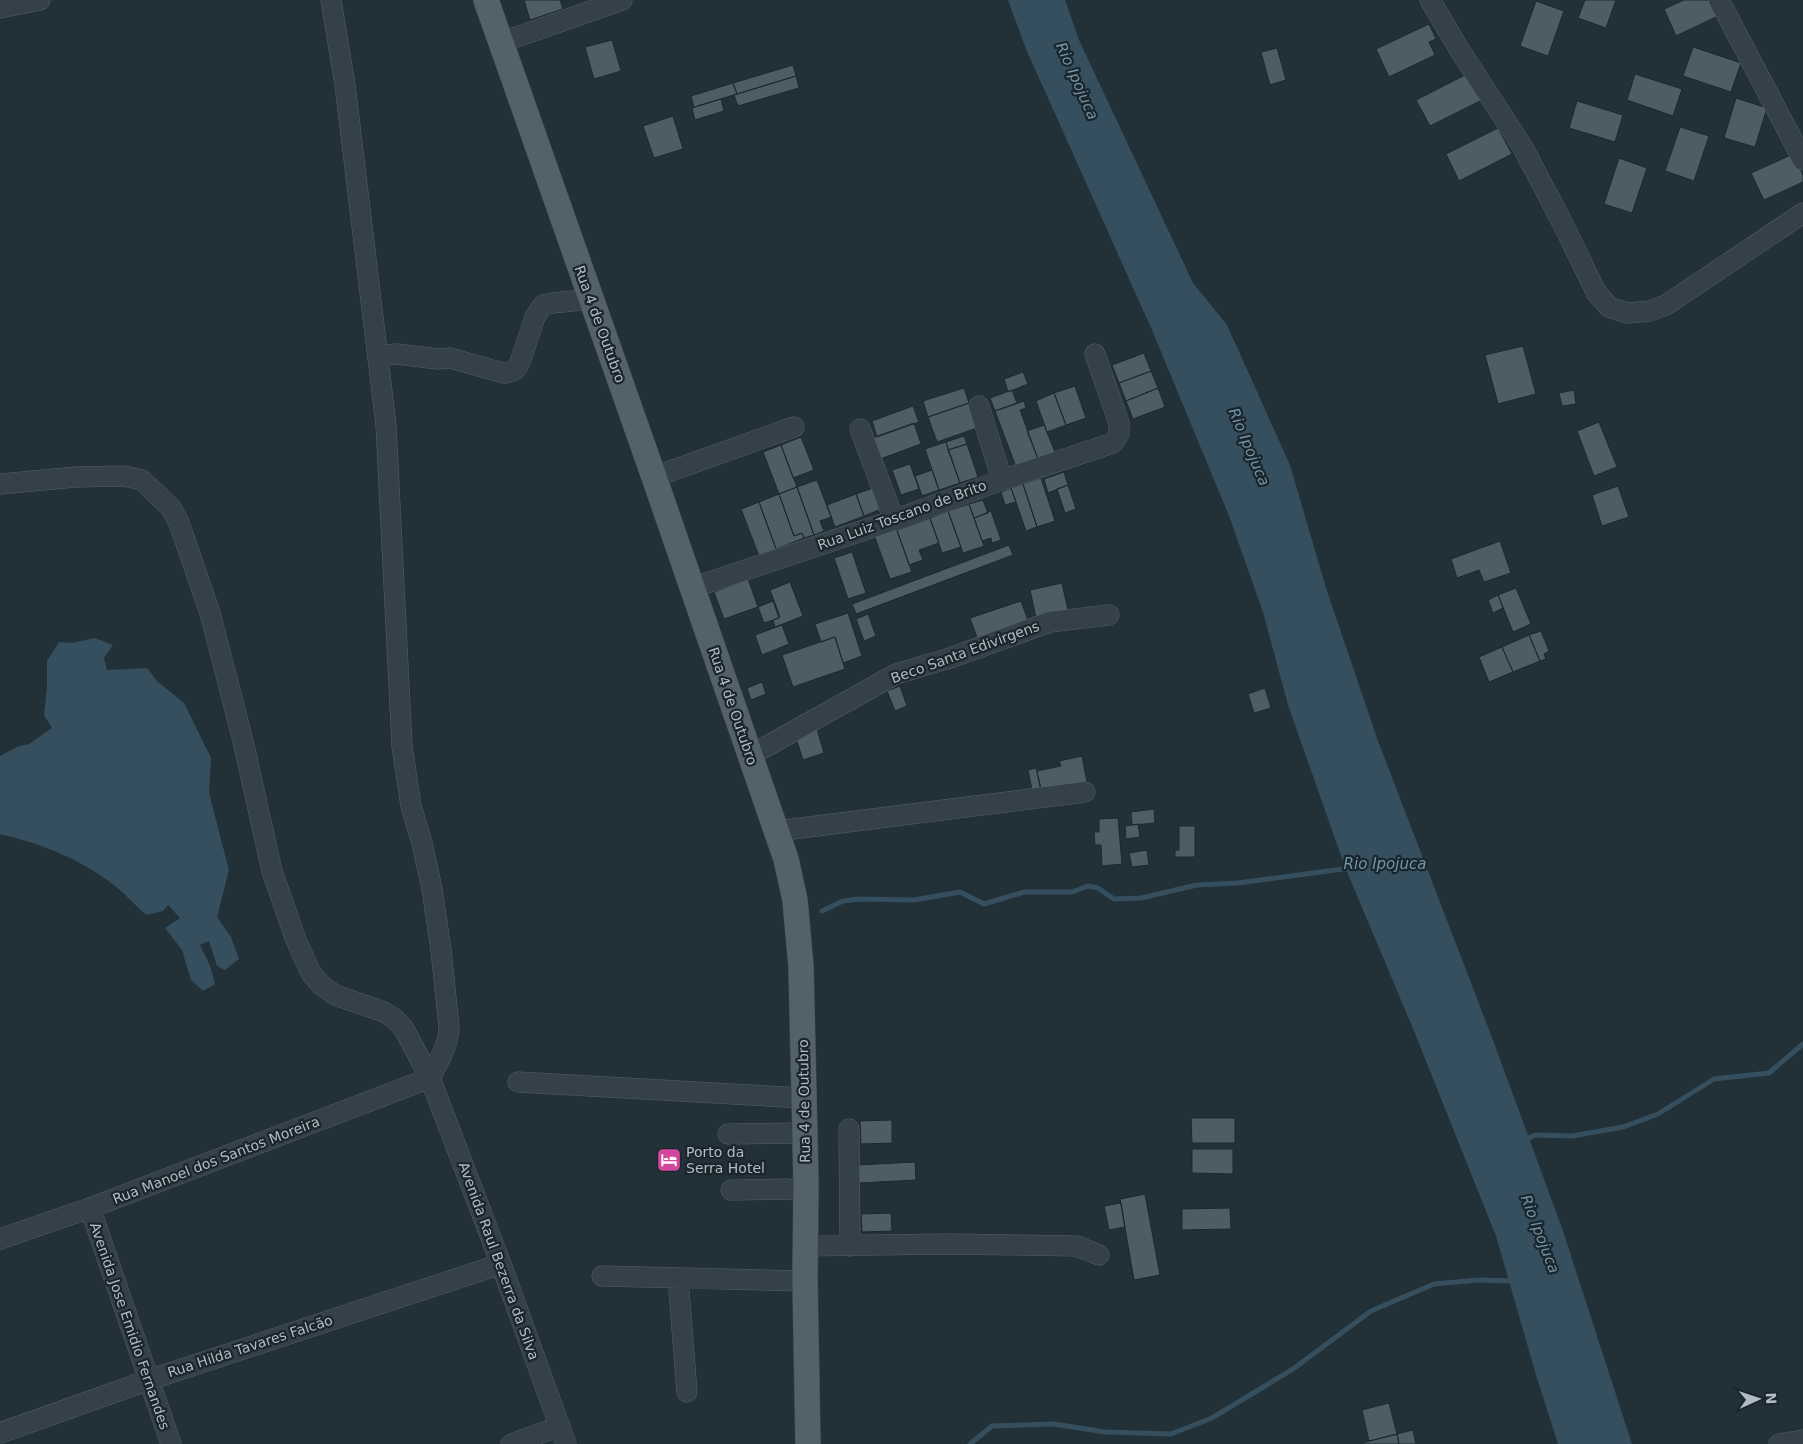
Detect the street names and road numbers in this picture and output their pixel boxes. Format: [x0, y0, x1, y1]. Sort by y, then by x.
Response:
street label: Rua 4 de Outubro [571, 263, 629, 385]
street label: Rua Luiz Toscano de Brito [815, 477, 989, 553]
street label: Beco Santa Edivirgens [889, 618, 1041, 686]
street label: Rua 4 de Outubro [705, 645, 761, 767]
street label: Rua 4 de Outubro [795, 1039, 813, 1163]
street label: Rua Manoel dos Santos Moreira [110, 1113, 322, 1207]
street label: Avenida Raul Bezerra da Silva [456, 1160, 542, 1362]
street label: Avenida Jose Emidio Fernandes [87, 1220, 173, 1432]
street label: Rua Hilda Tavares Falcão [165, 1312, 335, 1380]

